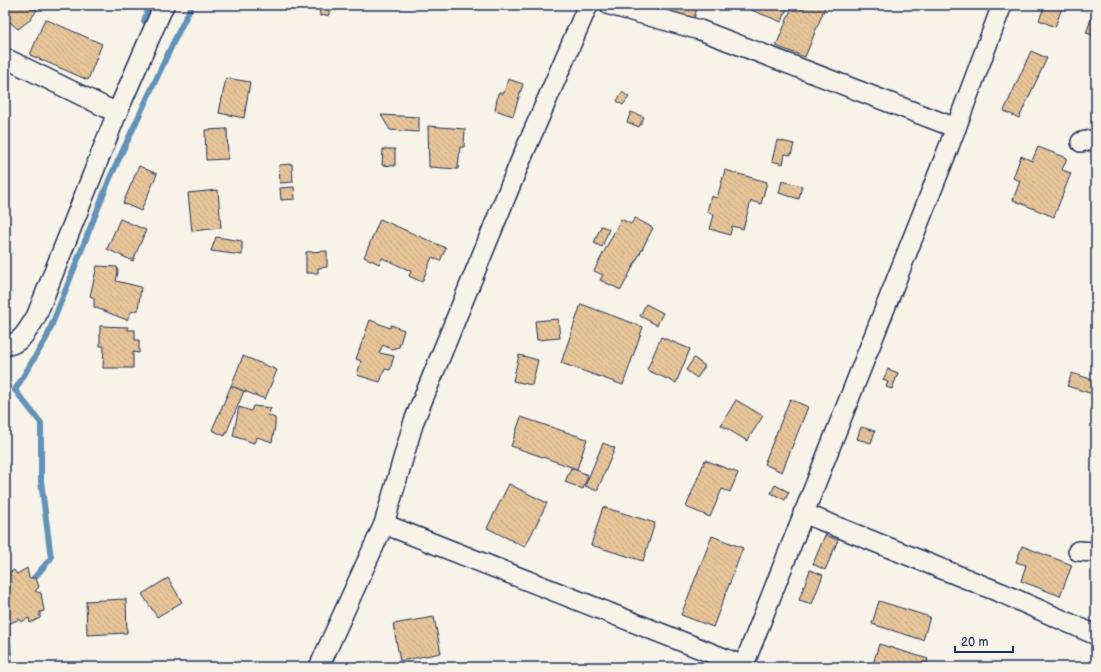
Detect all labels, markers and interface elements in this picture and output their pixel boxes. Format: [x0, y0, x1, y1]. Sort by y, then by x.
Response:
scale bar [955, 628, 1013, 654]
text: 20 m [961, 635, 988, 650]

